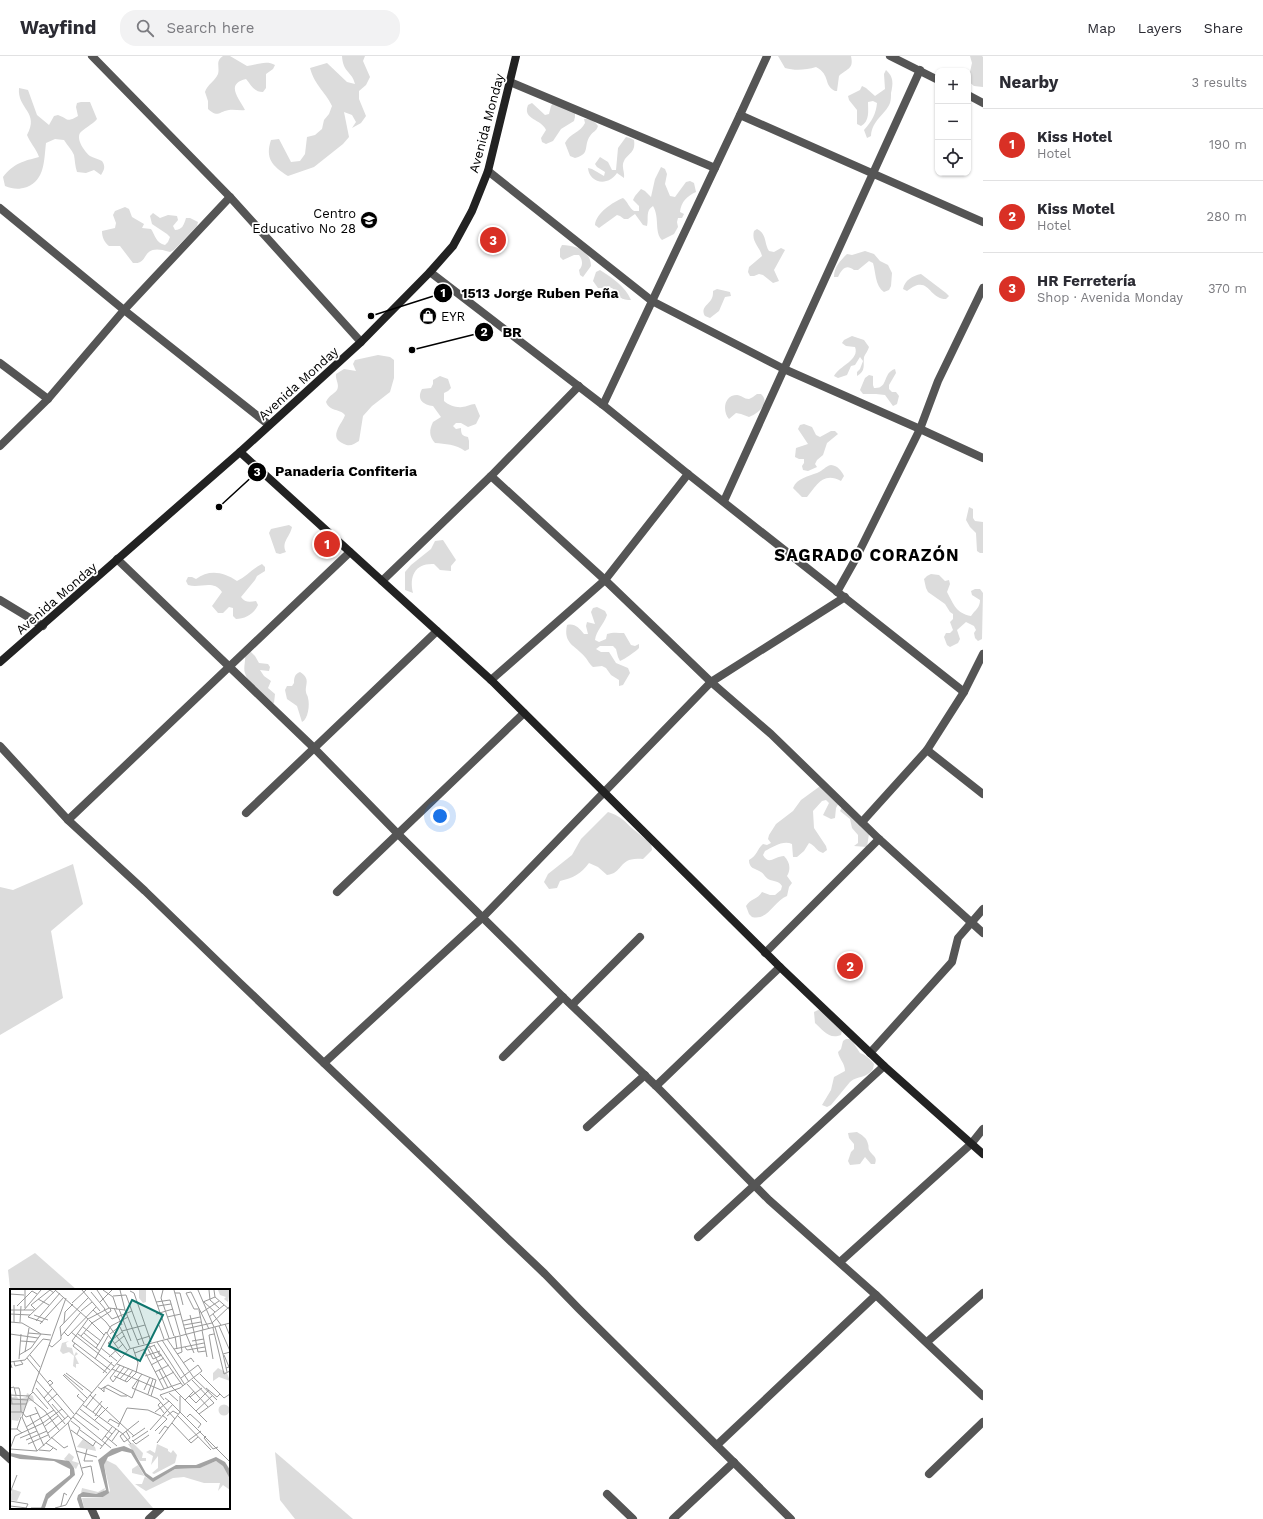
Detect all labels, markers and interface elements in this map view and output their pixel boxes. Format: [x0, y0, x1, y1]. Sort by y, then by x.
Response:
search box [120, 10, 400, 46]
text: Wayfind [20, 16, 96, 39]
icon: search [134, 17, 156, 39]
text: Search here [166, 19, 254, 37]
text: Map [1087, 20, 1116, 36]
text: Layers [1138, 20, 1182, 36]
text: Share [1204, 20, 1243, 36]
map controls [935, 68, 971, 176]
button: + [935, 68, 971, 104]
street label: Avenida Monday [466, 72, 507, 174]
text: Nearby [999, 72, 1058, 92]
text: 3 results [1192, 75, 1247, 90]
button: − [935, 104, 971, 140]
text: Kiss Hotel [1037, 128, 1112, 146]
text: 1 [1009, 137, 1015, 152]
text: 190 m [1209, 137, 1247, 152]
button: locate [935, 140, 971, 176]
text: Hotel [1037, 146, 1071, 161]
text: Kiss Motel [1037, 200, 1115, 218]
place label: Centro Educativo No 28 [252, 206, 356, 236]
text: 2 [1008, 209, 1016, 224]
text: 280 m [1207, 209, 1247, 224]
school or university icon: Centro Educativo No 28 [359, 210, 379, 230]
text: Hotel [1037, 218, 1071, 233]
pin: 3 [480, 225, 506, 255]
text: HR Ferretería [1037, 272, 1136, 290]
callout: 1513 Jorge Ruben Peña [433, 280, 626, 306]
text: 3 [1008, 281, 1016, 296]
text: 370 m [1208, 281, 1247, 296]
text: 1513 Jorge Ruben Peña [462, 285, 619, 301]
text: 1 [440, 286, 446, 300]
text: Shop · Avenida Monday [1037, 290, 1183, 305]
shop icon: EYR [418, 306, 438, 326]
place label: EYR [441, 309, 465, 324]
callout: BR [474, 319, 529, 345]
text: BR [502, 324, 522, 340]
text: 2 [480, 325, 488, 339]
street label: Avenida Monday [255, 343, 342, 423]
callout: Panaderia Confiteria [247, 459, 425, 485]
text: Panaderia Confiteria [275, 463, 418, 479]
text: 3 [253, 465, 261, 479]
pin: 1 [314, 529, 340, 559]
district label: SAGRADO CORAZÓN [774, 545, 960, 565]
street label: Avenida Monday [13, 559, 100, 638]
your location [430, 806, 450, 826]
pin: 2 [837, 951, 863, 981]
inset map [10, 1289, 230, 1509]

